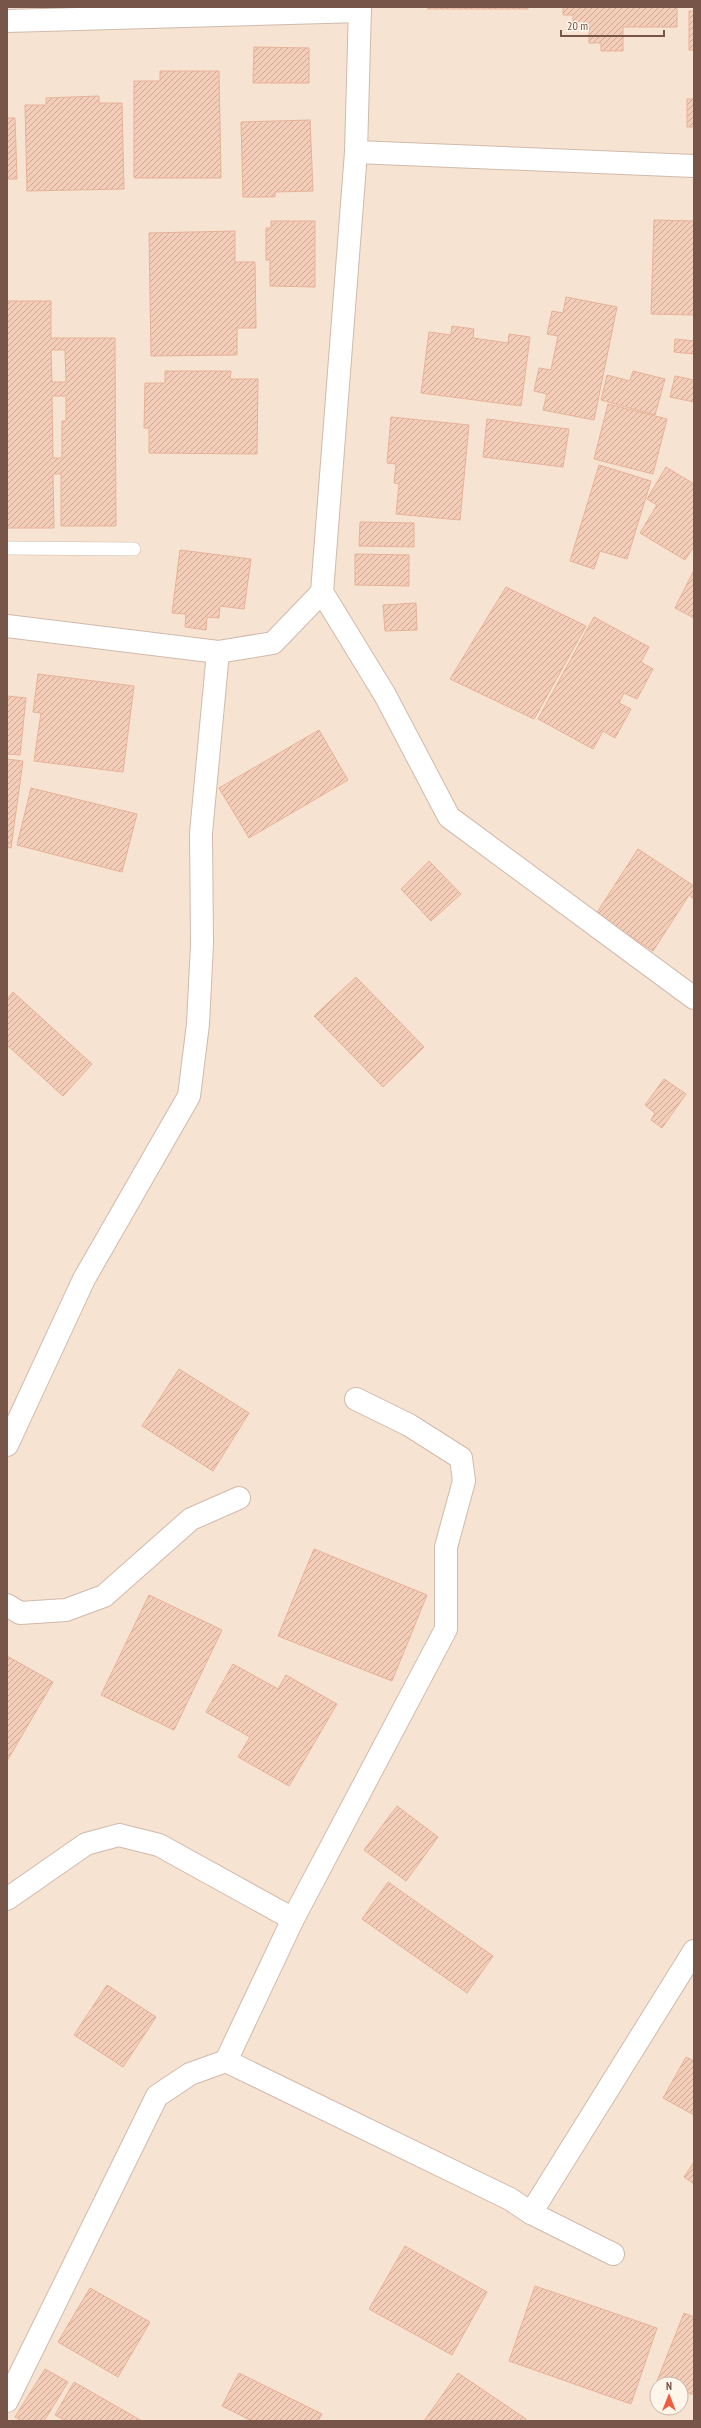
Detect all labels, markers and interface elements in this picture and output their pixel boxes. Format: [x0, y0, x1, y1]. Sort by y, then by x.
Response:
scale bar [561, 12, 664, 38]
text: 20 m [567, 18, 588, 33]
north arrow [649, 2376, 689, 2416]
text: N [666, 2379, 672, 2393]

